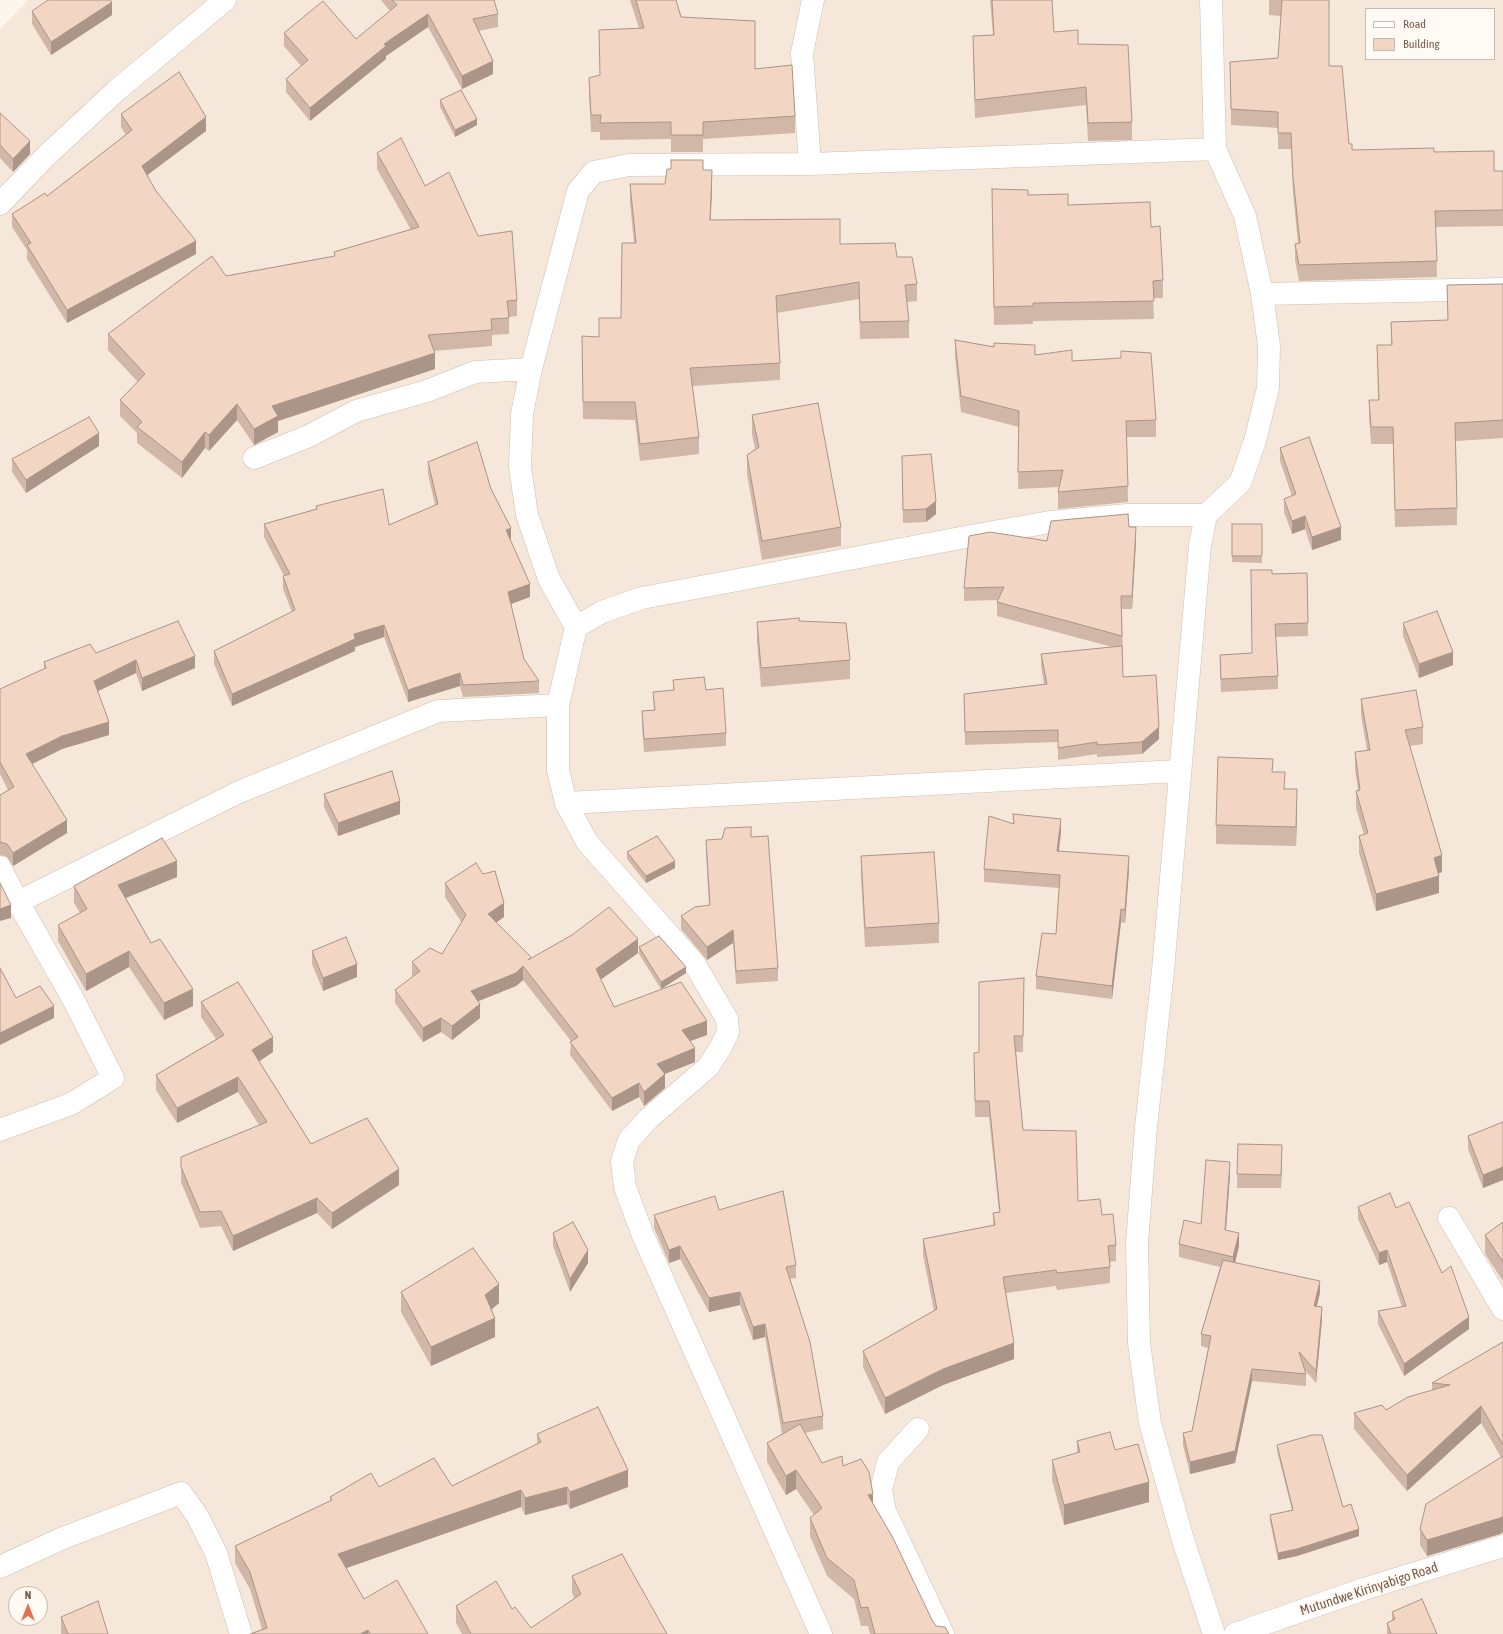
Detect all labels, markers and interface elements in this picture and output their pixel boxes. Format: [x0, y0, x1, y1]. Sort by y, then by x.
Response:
legend [1365, 8, 1495, 60]
text: Road [1403, 17, 1426, 31]
text: Building [1403, 37, 1440, 51]
street label: Mutundwe Kirinyabigo Road [1298, 1559, 1440, 1619]
north arrow [8, 1586, 48, 1626]
text: N [25, 1589, 31, 1601]

